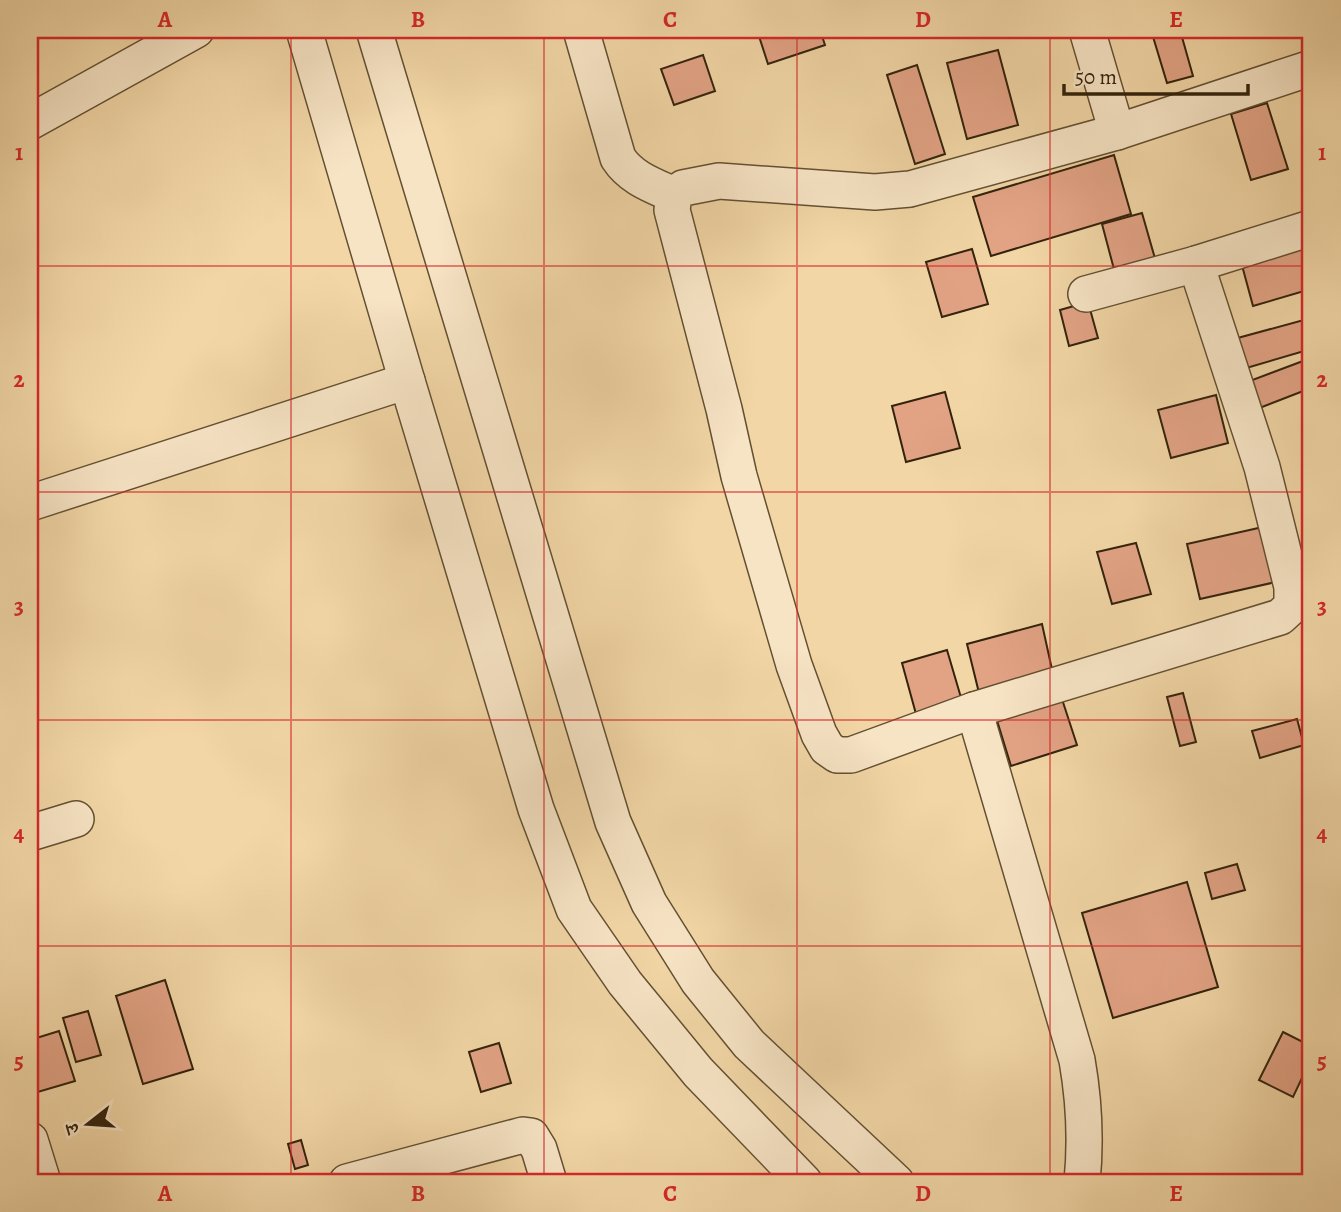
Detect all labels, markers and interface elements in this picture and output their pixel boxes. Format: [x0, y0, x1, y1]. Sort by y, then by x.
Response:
text: A [157, 4, 173, 35]
text: B [411, 4, 425, 35]
text: C [663, 4, 677, 35]
text: D [915, 4, 931, 35]
text: E [1169, 4, 1183, 35]
scale bar [1064, 52, 1248, 96]
text: 50 m [1075, 63, 1117, 91]
text: 1 [15, 137, 23, 168]
text: 1 [1318, 137, 1326, 168]
text: 2 [13, 364, 25, 395]
text: 2 [1316, 364, 1328, 395]
text: 3 [14, 591, 24, 622]
text: 3 [1317, 591, 1327, 622]
text: 4 [14, 818, 25, 849]
text: 4 [1317, 818, 1328, 849]
text: 5 [14, 1045, 24, 1076]
text: 5 [1317, 1045, 1327, 1076]
north arrow [52, 1090, 122, 1160]
text: उ [58, 1119, 87, 1139]
text: A [157, 1178, 173, 1209]
text: B [411, 1178, 425, 1209]
text: C [663, 1178, 677, 1209]
text: D [915, 1178, 931, 1209]
text: E [1169, 1178, 1183, 1209]

